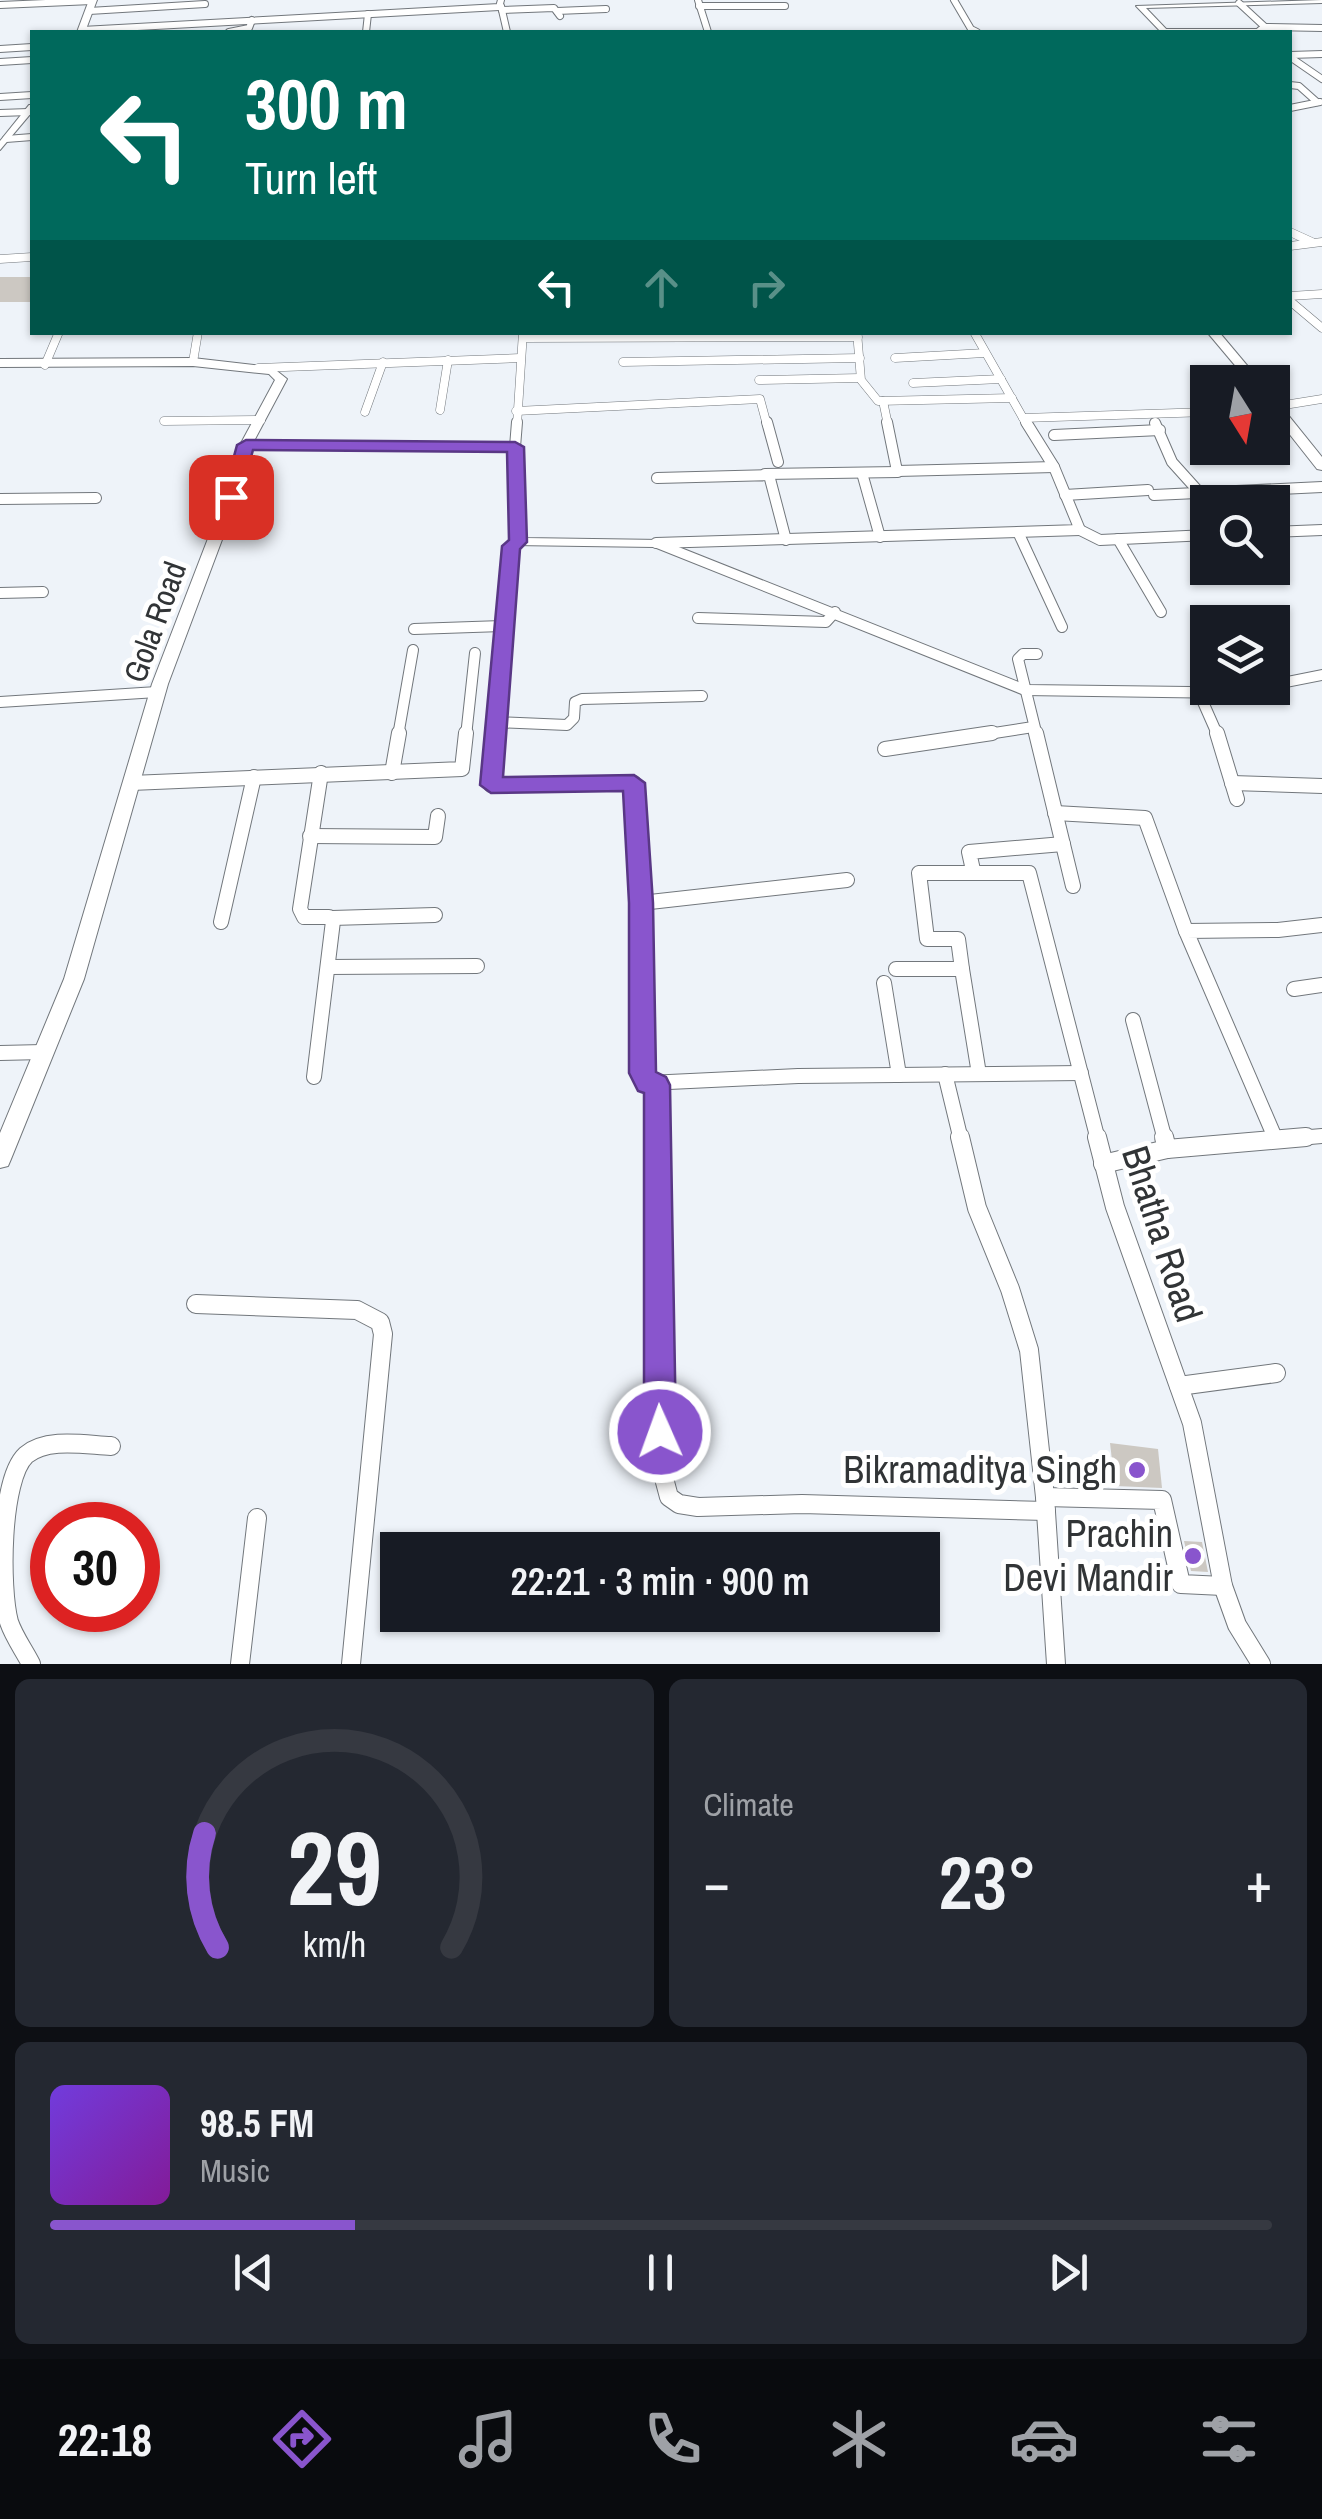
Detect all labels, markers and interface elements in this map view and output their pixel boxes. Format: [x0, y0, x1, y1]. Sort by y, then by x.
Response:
text: 300 m [245, 57, 408, 151]
icon: left [80, 70, 210, 200]
text: Turn left [245, 147, 377, 208]
icon: left [529, 260, 584, 315]
icon: ahead [634, 260, 689, 315]
icon: right [739, 260, 794, 315]
north arrow [1190, 365, 1290, 465]
map controls [1190, 365, 1290, 705]
pin [189, 455, 274, 540]
icon: arrive [204, 470, 259, 525]
button: search [1190, 485, 1290, 585]
street label: Gola Road [113, 556, 196, 688]
button: layers [1190, 605, 1290, 705]
street label: Bhatha Road [1110, 1139, 1215, 1328]
position arrow [608, 1380, 712, 1484]
place label: Bikramaditya Singh [843, 1444, 1117, 1495]
marker: Bikramaditya Singh [1126, 1459, 1148, 1481]
speed limit sign: 30 [30, 1502, 160, 1632]
place label: Prachin Devi Mandir [1003, 1508, 1174, 1603]
marker: Prachin Devi Mandir [1182, 1545, 1204, 1567]
text: 22:21 · 3 min · 900 m [510, 1556, 810, 1607]
text: Climate [704, 1783, 794, 1826]
text: 29 [287, 1797, 382, 1937]
text: 23° [939, 1831, 1037, 1932]
text: − [704, 1845, 730, 1919]
text: + [1246, 1845, 1272, 1919]
text: km/h [302, 1920, 366, 1968]
text: 98.5 FM [200, 2098, 314, 2149]
text: Music [200, 2149, 270, 2192]
icon: previous [226, 2245, 281, 2300]
icon: pause [633, 2245, 688, 2300]
icon: next [1041, 2245, 1096, 2300]
icon: directions [267, 2404, 337, 2474]
icon: music [453, 2404, 523, 2474]
icon: phone [638, 2404, 708, 2474]
icon: climate [824, 2404, 894, 2474]
icon: car [1009, 2404, 1079, 2474]
icon: filters [1194, 2404, 1264, 2474]
text: 22:18 [58, 2409, 152, 2470]

